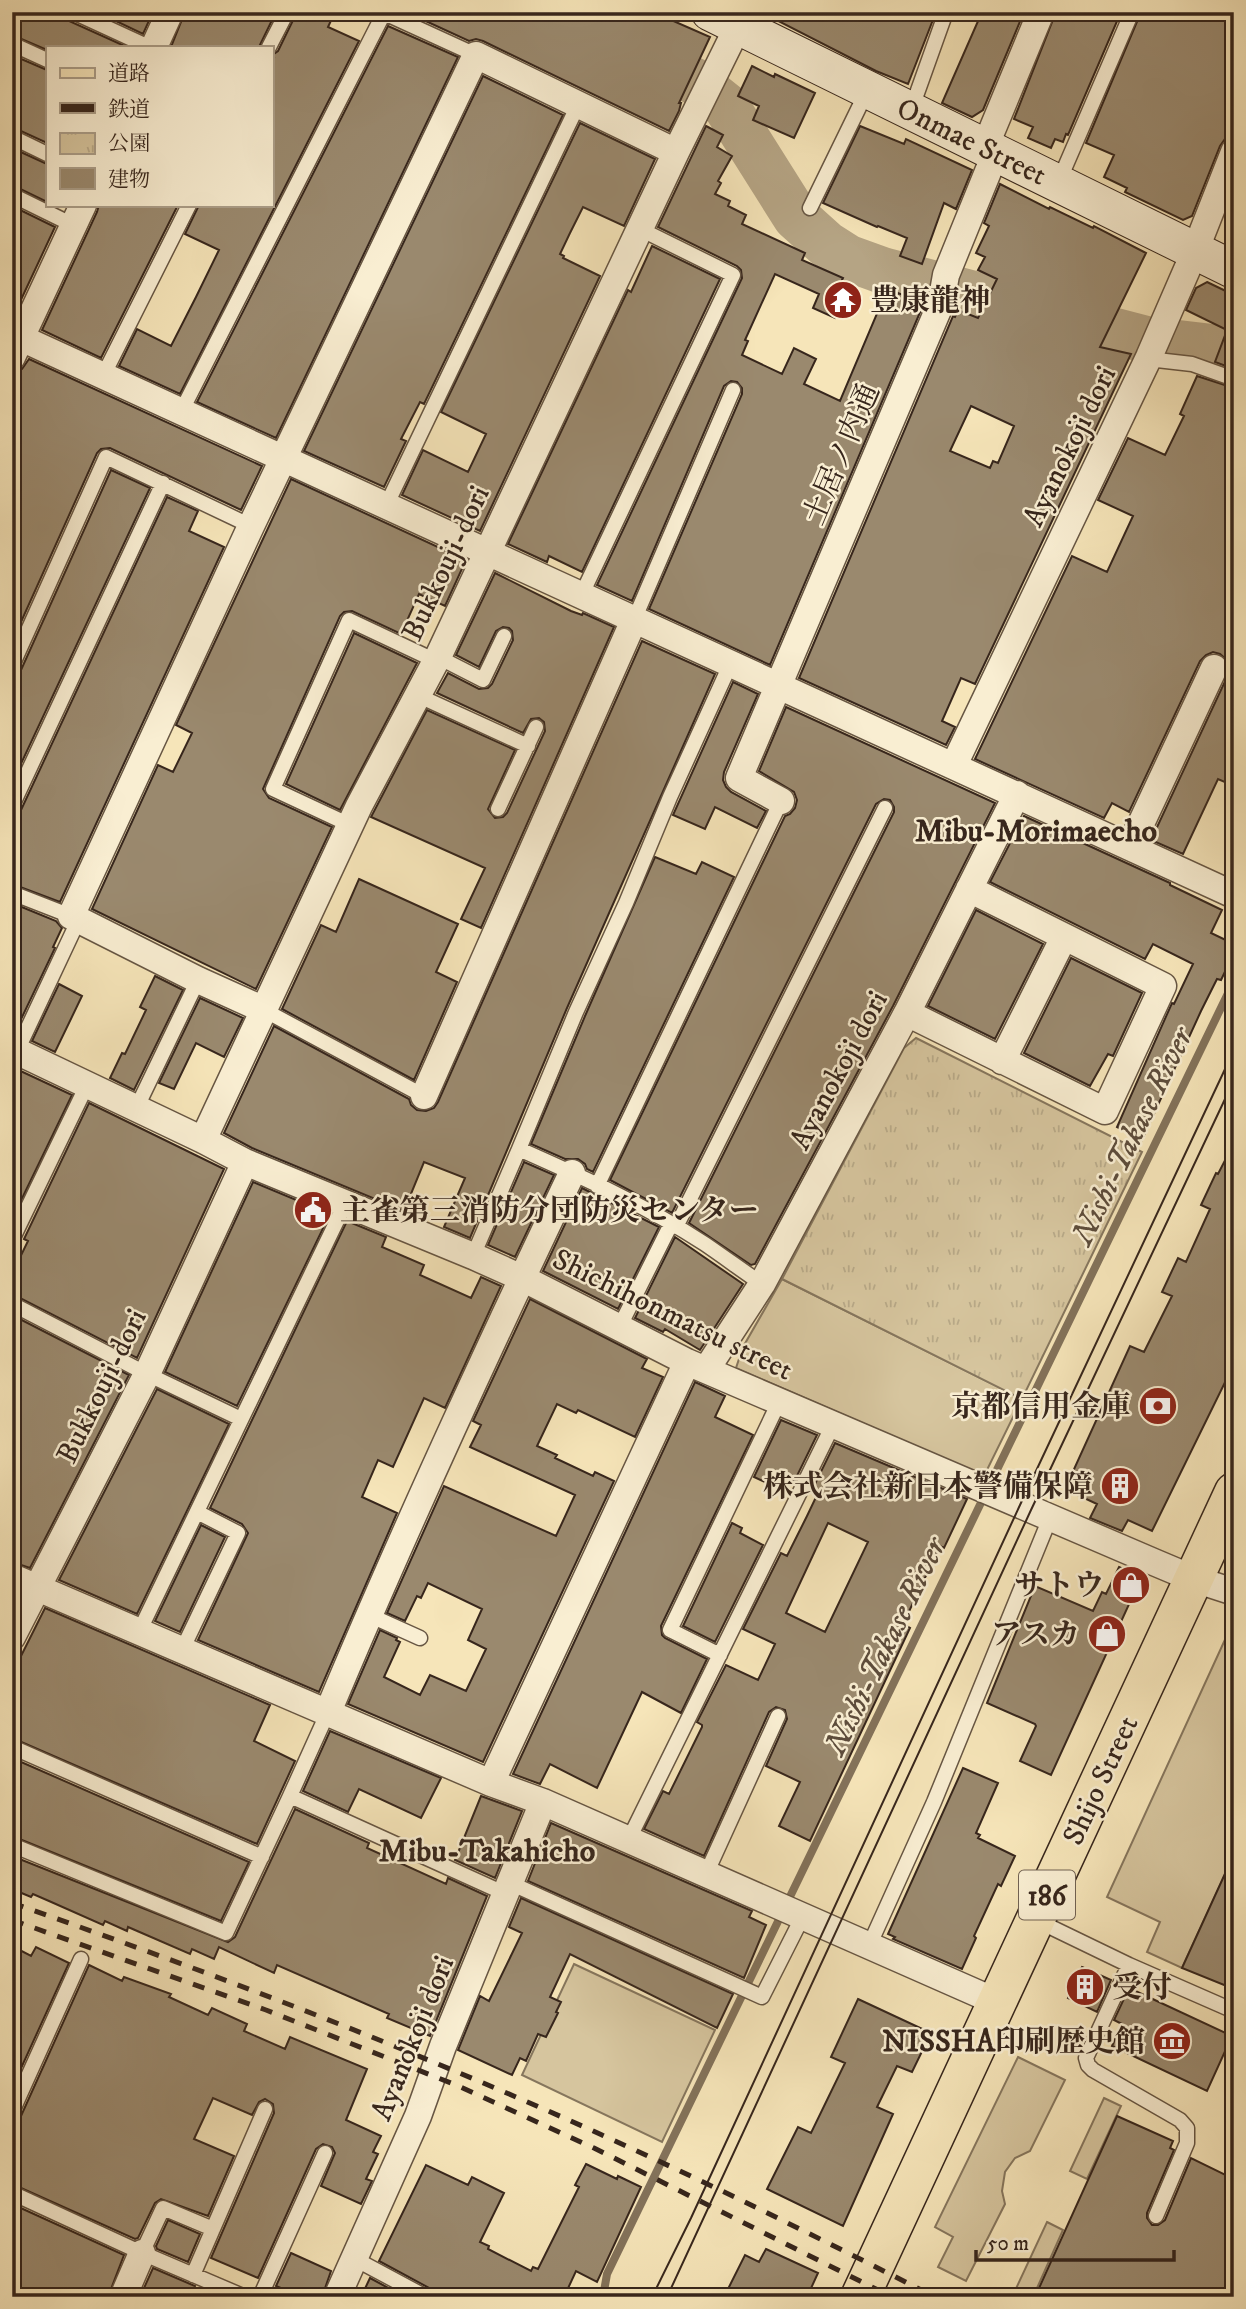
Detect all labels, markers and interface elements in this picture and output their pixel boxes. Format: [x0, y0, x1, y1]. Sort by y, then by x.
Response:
legend [46, 46, 273, 206]
text: 道路 [108, 61, 150, 87]
street label: Onmae Street [890, 90, 1052, 194]
text: 鉄道 [108, 97, 150, 123]
text: 公園 [108, 131, 150, 157]
text: 建物 [108, 167, 150, 193]
temple icon: 豊康龍神 [822, 279, 864, 321]
place label: 豊康龍神 [870, 283, 990, 320]
street label: Ayanokoji dori [1015, 360, 1125, 533]
street label: 土居ノ内通 [796, 378, 889, 531]
street label: Bukkouji-dori [394, 480, 499, 647]
district label: Mibu-Morimaecho [915, 812, 1157, 852]
street label: Ayanokoji dori [782, 985, 897, 1156]
water label: Nishi-Takase River [1062, 1019, 1204, 1254]
public building icon: 主雀第三消防分団防災センター [292, 1189, 334, 1231]
place label: 主雀第三消防分団防災センター [340, 1193, 759, 1230]
street label: Shichihonmatsu street [546, 1241, 798, 1390]
street label: Bukkouji-dori [49, 1303, 156, 1470]
bank icon: 京都信用金庫 [1137, 1385, 1179, 1427]
place label: 京都信用金庫 [951, 1389, 1131, 1426]
building icon: 株式会社新日本警備保障 [1099, 1465, 1141, 1507]
place label: 株式会社新日本警備保障 [763, 1469, 1093, 1506]
water label: Nishi-Takase River [815, 1529, 957, 1764]
shop icon: サトウ [1110, 1564, 1152, 1606]
place label: サトウ [1014, 1568, 1104, 1605]
shop icon: アスカ [1086, 1613, 1128, 1655]
place label: アスカ [991, 1617, 1080, 1654]
street label: Shijo Street [1055, 1710, 1147, 1851]
district label: Mibu-Takahicho [379, 1832, 595, 1872]
road number: 186 [1019, 1870, 1075, 1920]
street label: Ayanokoji dori [364, 1951, 463, 2126]
building icon: 受付 [1064, 1966, 1106, 2008]
place label: 受付 [1112, 1970, 1172, 2007]
museum icon: NISSHA印刷歴史館 [1151, 2020, 1193, 2062]
place label: NISSHA印刷歴史館 [882, 2024, 1145, 2061]
scale bar [976, 2218, 1174, 2262]
text: 50 m [987, 2231, 1029, 2257]

